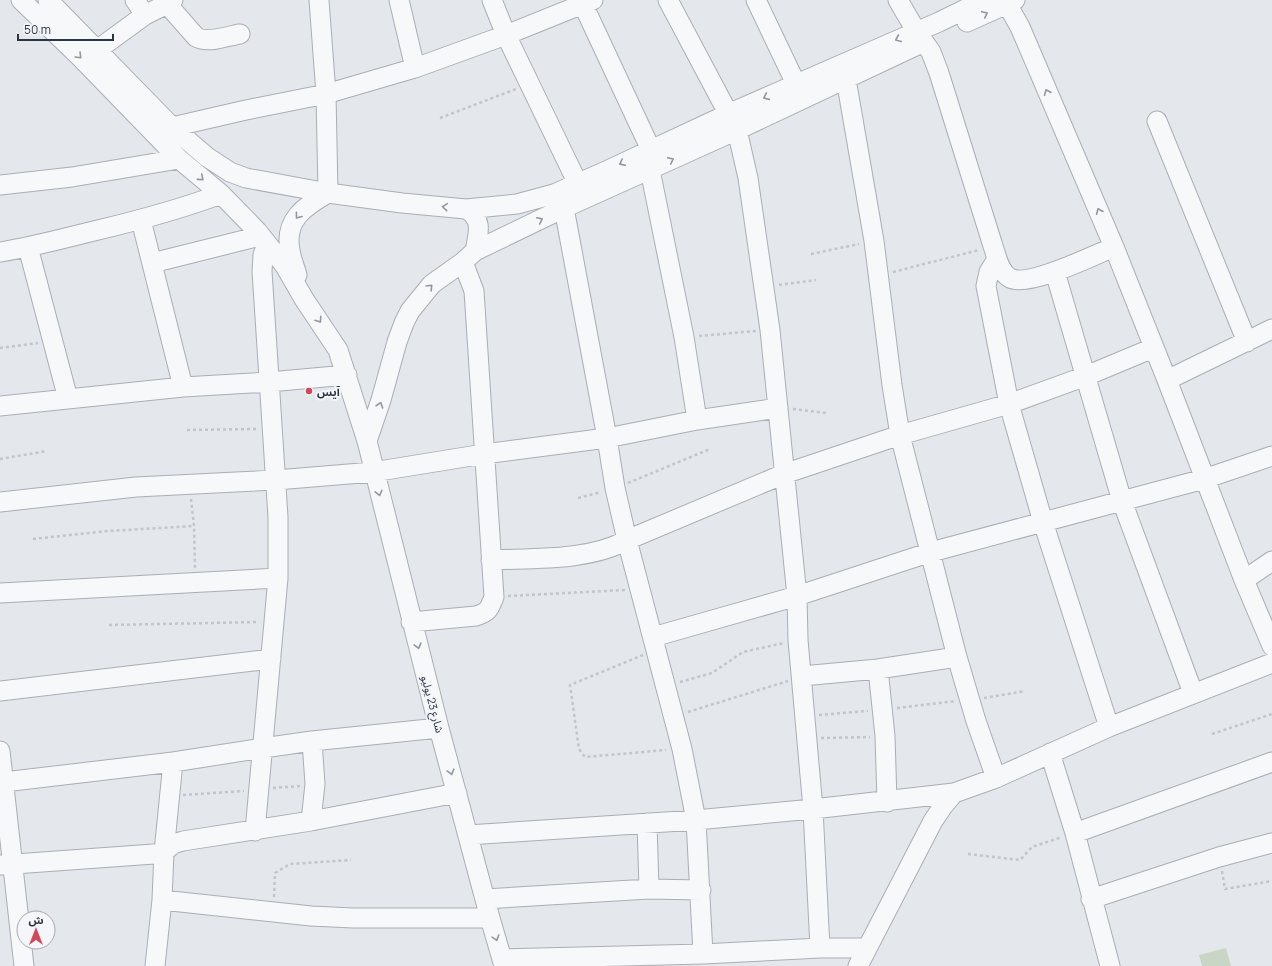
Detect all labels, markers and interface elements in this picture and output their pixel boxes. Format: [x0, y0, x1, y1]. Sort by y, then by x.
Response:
one-way arrow [981, 11, 988, 19]
scale bar [18, 16, 113, 42]
text: 50 m [24, 21, 51, 38]
one-way arrow [894, 35, 901, 43]
one-way arrow [74, 52, 82, 59]
one-way arrow [1044, 88, 1052, 95]
one-way arrow [762, 92, 770, 100]
one-way arrow [667, 157, 675, 165]
one-way arrow [619, 158, 627, 166]
one-way arrow [197, 173, 204, 180]
one-way arrow [442, 202, 448, 211]
one-way arrow [1095, 208, 1103, 215]
one-way arrow [296, 212, 303, 219]
one-way arrow [536, 217, 544, 225]
one-way arrow [425, 284, 433, 292]
one-way arrow [314, 316, 321, 323]
place label: آيس [317, 384, 340, 399]
marker: آيس [304, 386, 314, 396]
one-way arrow [375, 401, 383, 408]
one-way arrow [374, 489, 383, 496]
one-way arrow [413, 643, 421, 649]
street label: شارع 23 يوليو [417, 674, 448, 735]
one-way arrow [446, 768, 455, 775]
north arrow [16, 910, 56, 950]
text: ش [28, 912, 44, 927]
one-way arrow [491, 934, 500, 941]

